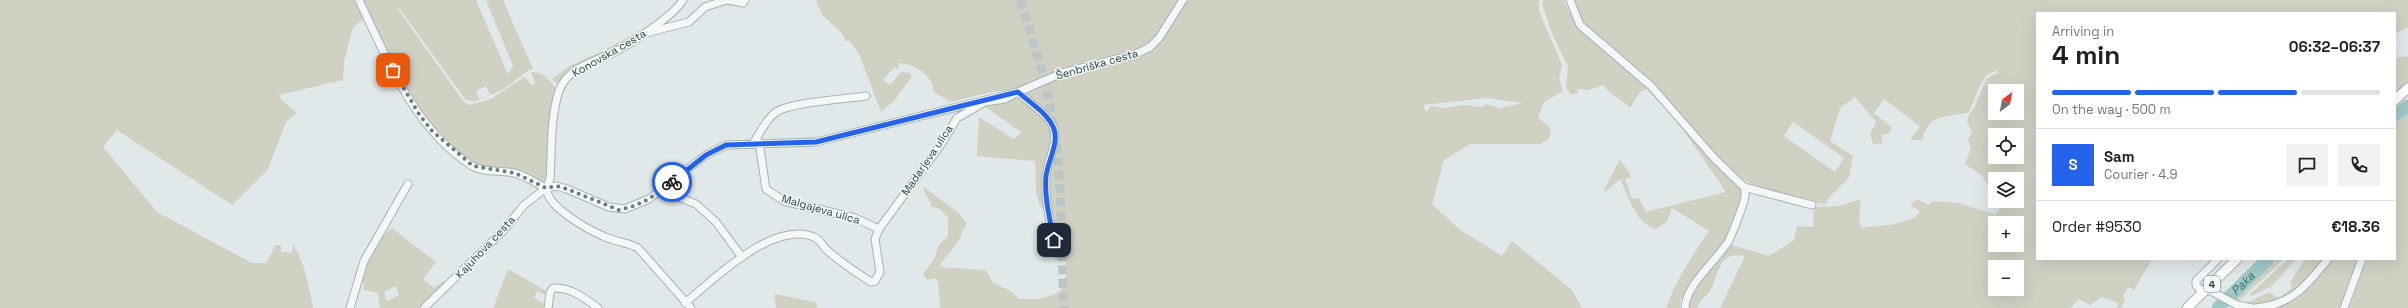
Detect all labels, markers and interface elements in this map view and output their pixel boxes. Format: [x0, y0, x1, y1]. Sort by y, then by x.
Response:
text: Arriving in [2052, 23, 2114, 40]
street label: Konovska cesta [569, 26, 649, 80]
text: 06:32–06:37 [2289, 37, 2380, 56]
text: 4 min [2052, 38, 2120, 72]
street label: Šenbriška cesta [1054, 45, 1140, 82]
pin [376, 53, 410, 87]
icon: bag [382, 59, 404, 81]
north arrow [1988, 84, 2024, 120]
map controls [1988, 84, 2024, 296]
text: On the way · 500 m [2052, 101, 2171, 118]
street label: Madarjeva ulica [898, 121, 956, 198]
button: locate [1988, 128, 2024, 164]
button: chat [2286, 144, 2328, 186]
button: phone [2338, 144, 2380, 186]
text: Sam [2104, 147, 2135, 166]
text: S [2068, 155, 2078, 174]
courier [652, 162, 692, 202]
text: Courier · 4.9 [2104, 166, 2178, 183]
icon: bike [661, 171, 683, 193]
button: layers [1988, 172, 2024, 208]
street label: Malgajeva ulica [780, 191, 862, 227]
street label: Kajuhova cesta [452, 212, 518, 281]
button: + [1988, 216, 2024, 252]
text: Order #9530 [2052, 217, 2142, 236]
text: €18.36 [2331, 217, 2380, 236]
pin [1037, 223, 1071, 257]
icon: home [1043, 229, 1065, 251]
button: − [1988, 260, 2024, 296]
water label: Paka [2228, 268, 2258, 299]
road number: 4 [2204, 276, 2220, 292]

